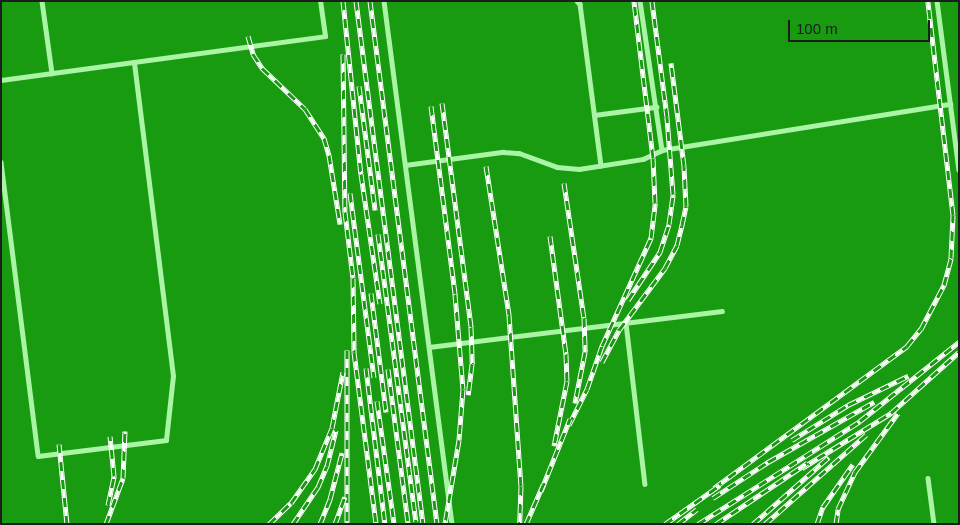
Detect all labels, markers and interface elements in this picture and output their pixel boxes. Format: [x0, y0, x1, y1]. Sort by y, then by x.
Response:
scale bar [790, 10, 932, 42]
text: 100 m [796, 20, 838, 37]

